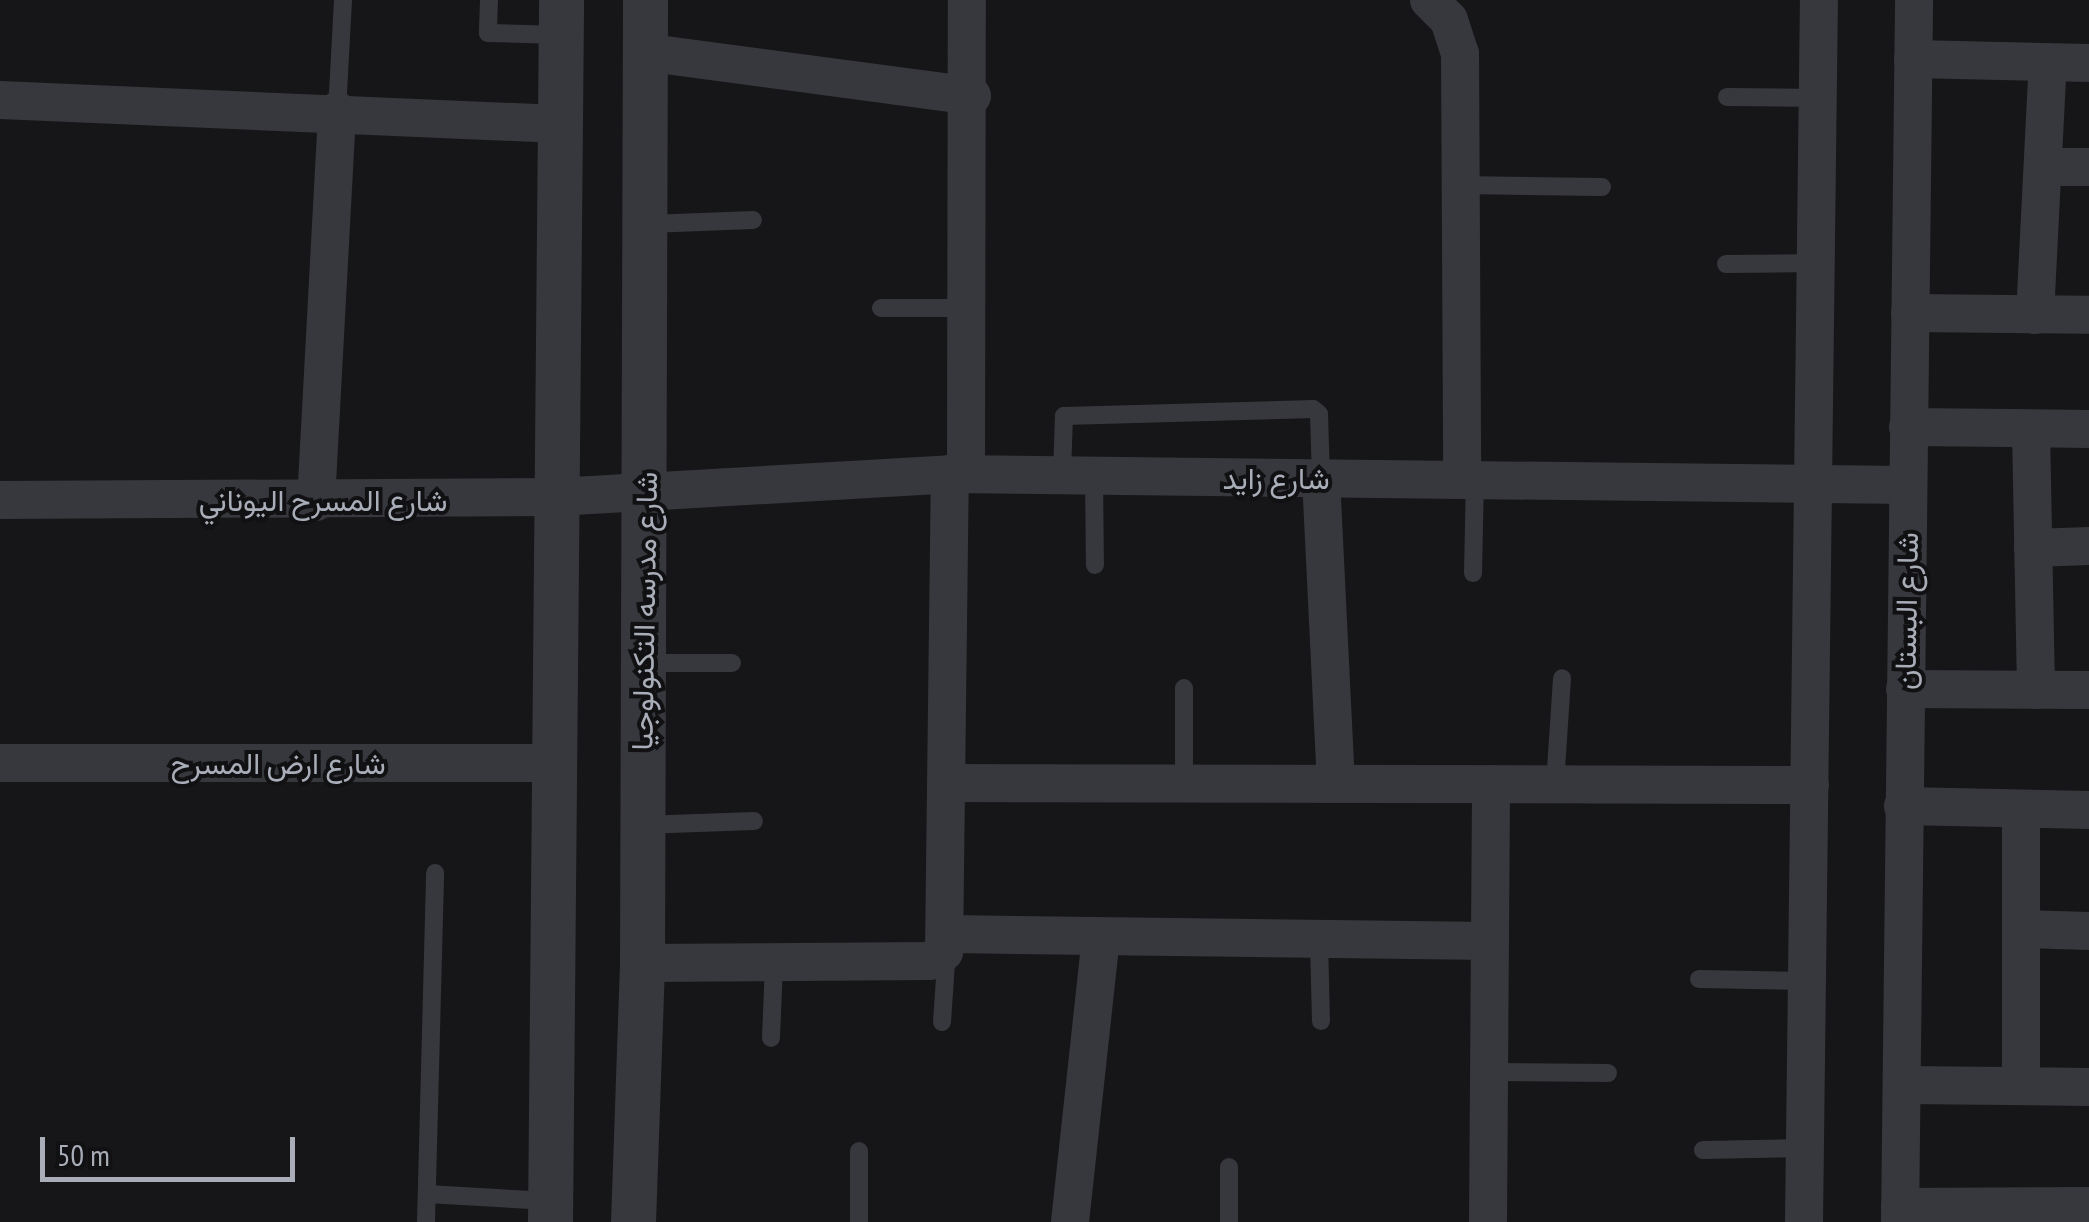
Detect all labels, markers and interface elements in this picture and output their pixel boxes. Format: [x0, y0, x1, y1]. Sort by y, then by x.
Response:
street label: شارع زايد [1222, 460, 1330, 496]
street label: شارع مدرسه التكنولوجيا [624, 471, 664, 751]
street label: شارع المسرح اليوناني [199, 482, 447, 518]
street label: شارع البستان [1887, 532, 1925, 690]
street label: شارع ارض المسرح [170, 745, 386, 781]
scale bar [45, 1117, 300, 1179]
text: 50 m [57, 1135, 110, 1174]

